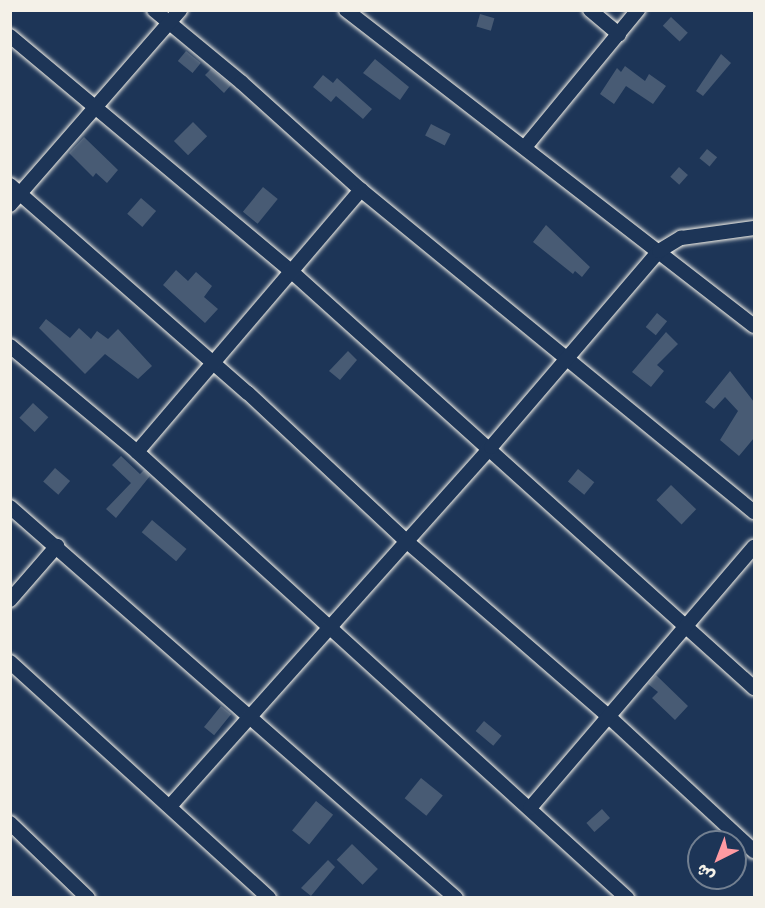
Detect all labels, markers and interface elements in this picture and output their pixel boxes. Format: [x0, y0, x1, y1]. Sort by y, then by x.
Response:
north arrow [687, 830, 747, 890]
text: ش [692, 859, 720, 886]

